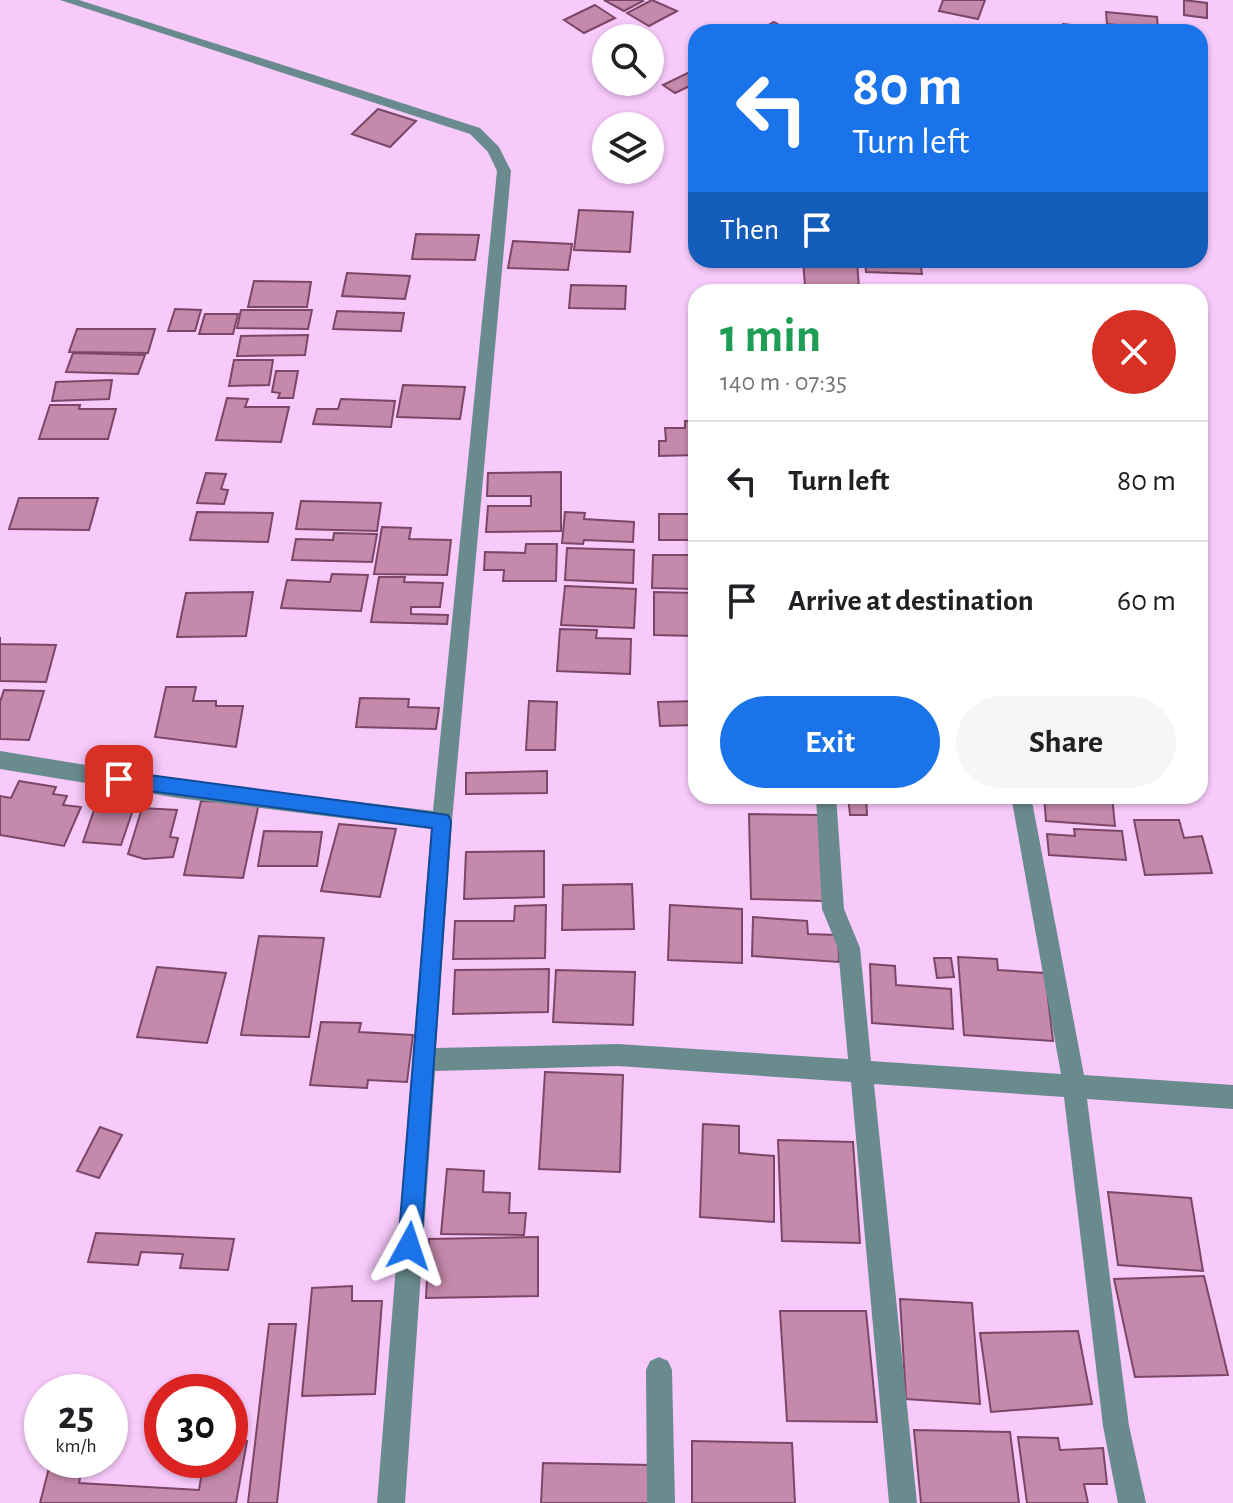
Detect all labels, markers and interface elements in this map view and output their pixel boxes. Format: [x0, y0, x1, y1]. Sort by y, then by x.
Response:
map controls [592, 24, 664, 184]
button: search [592, 24, 664, 96]
icon: left [720, 56, 824, 160]
text: 80 m [852, 59, 962, 115]
button: layers [592, 112, 664, 184]
text: Turn left [852, 124, 969, 160]
icon: arrive [795, 208, 839, 252]
text: Then [720, 215, 779, 245]
button: close [1092, 310, 1176, 394]
text: 1 min [720, 313, 821, 361]
text: 140 m · 07:35 [720, 369, 847, 395]
icon: left [720, 459, 764, 503]
text: Turn left [788, 466, 889, 496]
text: 80 m [1117, 466, 1176, 496]
icon: arrive [720, 579, 764, 623]
text: Arrive at destination [788, 586, 1034, 616]
text: 60 m [1117, 586, 1176, 616]
button: Exit [720, 696, 940, 788]
button: Share [956, 696, 1176, 788]
pin [85, 745, 153, 813]
icon: arrive [97, 757, 141, 801]
position arrow [367, 1204, 451, 1288]
speed limit sign: 30 [144, 1374, 248, 1478]
text: 25 [58, 1396, 94, 1436]
text: km/h [55, 1436, 97, 1456]

